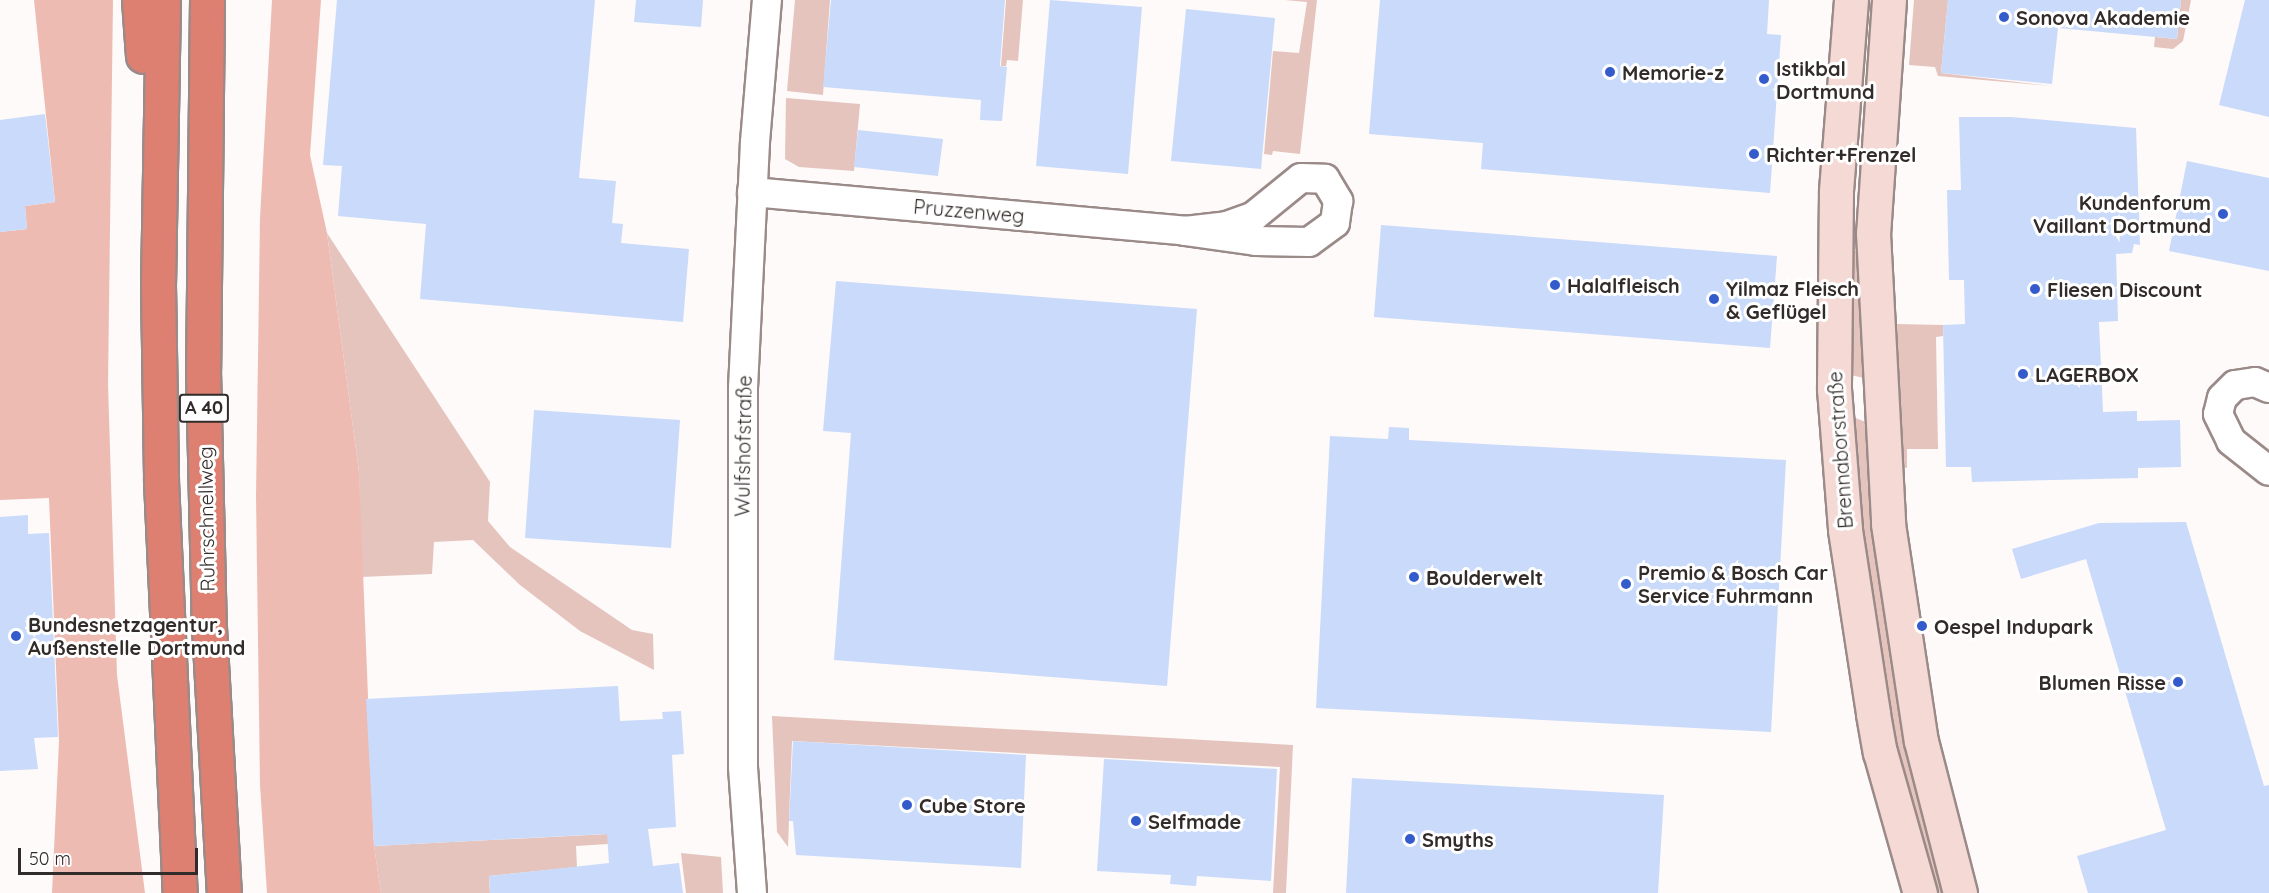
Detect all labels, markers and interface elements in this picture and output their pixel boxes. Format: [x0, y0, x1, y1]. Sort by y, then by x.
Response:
place label: Sonova Akademie [2016, 5, 2190, 29]
marker: Sonova Akademie [1997, 10, 2011, 24]
place label: Istikbal Dortmund [1776, 56, 1874, 103]
place label: Memorie-z [1622, 60, 1724, 84]
marker: Memorie-z [1603, 65, 1617, 79]
marker: Istikbal Dortmund [1757, 72, 1771, 86]
place label: Richter+Frenzel [1766, 142, 1916, 166]
marker: Richter+Frenzel [1747, 147, 1761, 161]
place label: Kundenforum Vaillant Dortmund [2033, 190, 2211, 237]
street label: Pruzzenweg [912, 194, 1026, 228]
marker: Kundenforum Vaillant Dortmund [2216, 207, 2230, 221]
place label: Halalfleisch [1567, 273, 1680, 297]
place label: Yilmaz Fleisch & Geflügel [1726, 276, 1859, 323]
place label: Fliesen Discount [2047, 277, 2202, 301]
marker: Halalfleisch [1548, 278, 1562, 292]
marker: Fliesen Discount [2028, 282, 2042, 296]
marker: Yilmaz Fleisch & Geflügel [1707, 292, 1721, 306]
place label: LAGERBOX [2035, 362, 2139, 386]
marker: LAGERBOX [2016, 367, 2030, 381]
street label: Brennaborstraße [1823, 370, 1857, 530]
street label: Wulfshofstraße [730, 375, 756, 517]
road number: A 40 [178, 393, 230, 423]
street label: Ruhrschnellweg [193, 446, 219, 592]
place label: Premio & Bosch Car Service Fuhrmann [1638, 560, 1828, 607]
place label: Boulderwelt [1426, 565, 1543, 589]
marker: Boulderwelt [1407, 570, 1421, 584]
marker: Premio & Bosch Car Service Fuhrmann [1619, 577, 1633, 591]
place label: Bundesnetzagentur, Außenstelle Dortmund [28, 612, 245, 659]
place label: Oespel Indupark [1934, 614, 2093, 638]
marker: Oespel Indupark [1915, 619, 1929, 633]
marker: Bundesnetzagentur, Außenstelle Dortmund [9, 629, 23, 643]
place label: Blumen Risse [2039, 670, 2166, 694]
marker: Blumen Risse [2171, 675, 2185, 689]
place label: Cube Store [919, 793, 1026, 817]
marker: Cube Store [900, 798, 914, 812]
place label: Selfmade [1148, 809, 1241, 833]
marker: Selfmade [1129, 814, 1143, 828]
place label: Smyths [1422, 827, 1494, 851]
marker: Smyths [1403, 832, 1417, 846]
scale bar [21, 836, 201, 874]
text: 50 m [29, 847, 71, 870]

